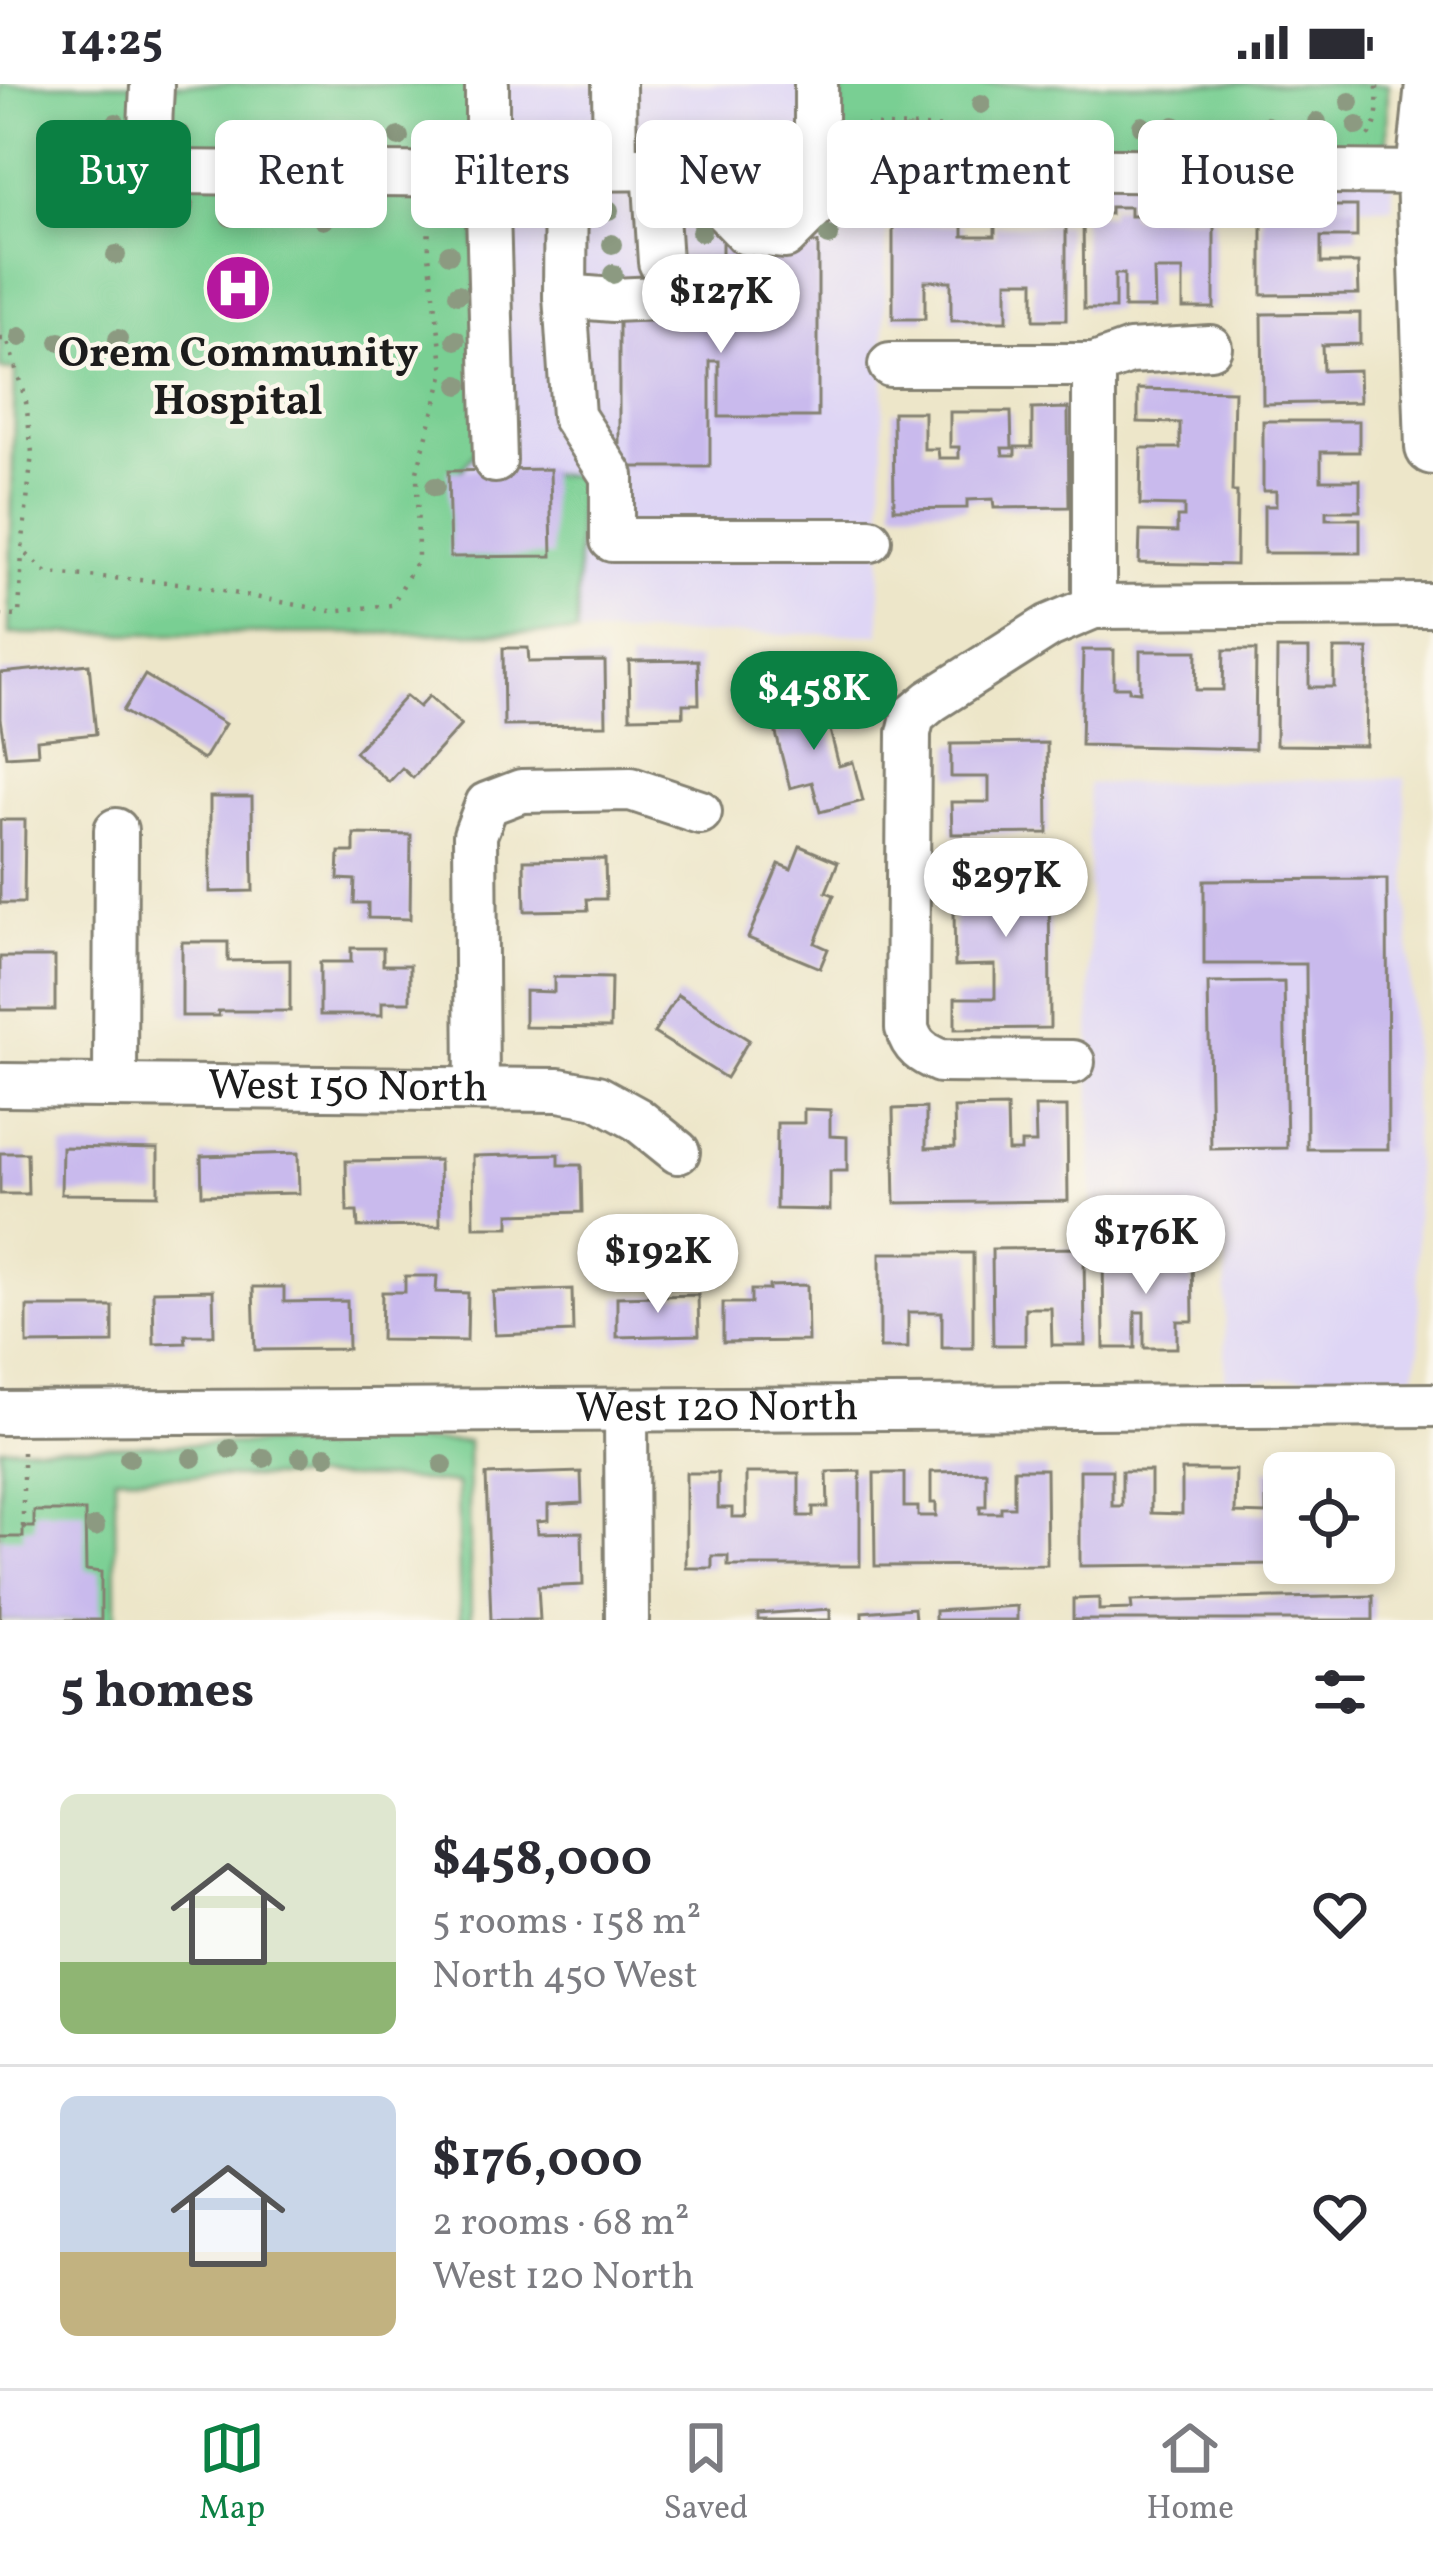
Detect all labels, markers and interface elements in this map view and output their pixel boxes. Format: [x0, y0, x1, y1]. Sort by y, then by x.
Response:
text: 14:25 [60, 11, 163, 74]
chip: Buy [36, 120, 191, 228]
chip: Rent [215, 120, 387, 228]
chip: Filters [411, 120, 612, 228]
chip: New [636, 120, 803, 228]
chip: Apartment [827, 120, 1114, 228]
chip: House [1138, 120, 1337, 228]
hospital icon: Orem Community Hospital [203, 253, 273, 323]
pin: $127K [637, 254, 805, 356]
text: $127K [669, 266, 773, 320]
place label: Orem Community Hospital [58, 326, 419, 433]
pin: $458K [730, 651, 898, 753]
text: $458K [757, 663, 871, 717]
pin: $297K [922, 838, 1090, 940]
text: $297K [951, 850, 1061, 904]
street label: West 150 North [208, 1057, 488, 1119]
pin: $176K [1062, 1195, 1230, 1297]
text: $176K [1093, 1207, 1199, 1261]
pin: $192K [574, 1214, 742, 1316]
text: $192K [604, 1226, 712, 1280]
street label: West 120 North [575, 1379, 859, 1439]
map controls [1263, 1452, 1395, 1584]
button: locate [1263, 1452, 1395, 1584]
text: 5 homes [60, 1657, 254, 1728]
icon: filters [1307, 1659, 1373, 1725]
text: $458,000 [432, 1825, 652, 1896]
icon: home [156, 1842, 300, 1986]
icon: heart [1307, 1881, 1373, 1947]
text: 5 rooms · 158 m² [432, 1896, 701, 1950]
text: North 450 West [432, 1950, 698, 2004]
text: $176,000 [432, 2126, 643, 2197]
icon: home [156, 2144, 300, 2288]
icon: heart [1307, 2183, 1373, 2249]
text: 2 rooms · 68 m² [432, 2197, 689, 2251]
text: West 120 North [432, 2251, 695, 2305]
tab: Map [199, 2415, 265, 2533]
tab: Saved [663, 2415, 748, 2533]
tab: Home [1147, 2415, 1234, 2533]

